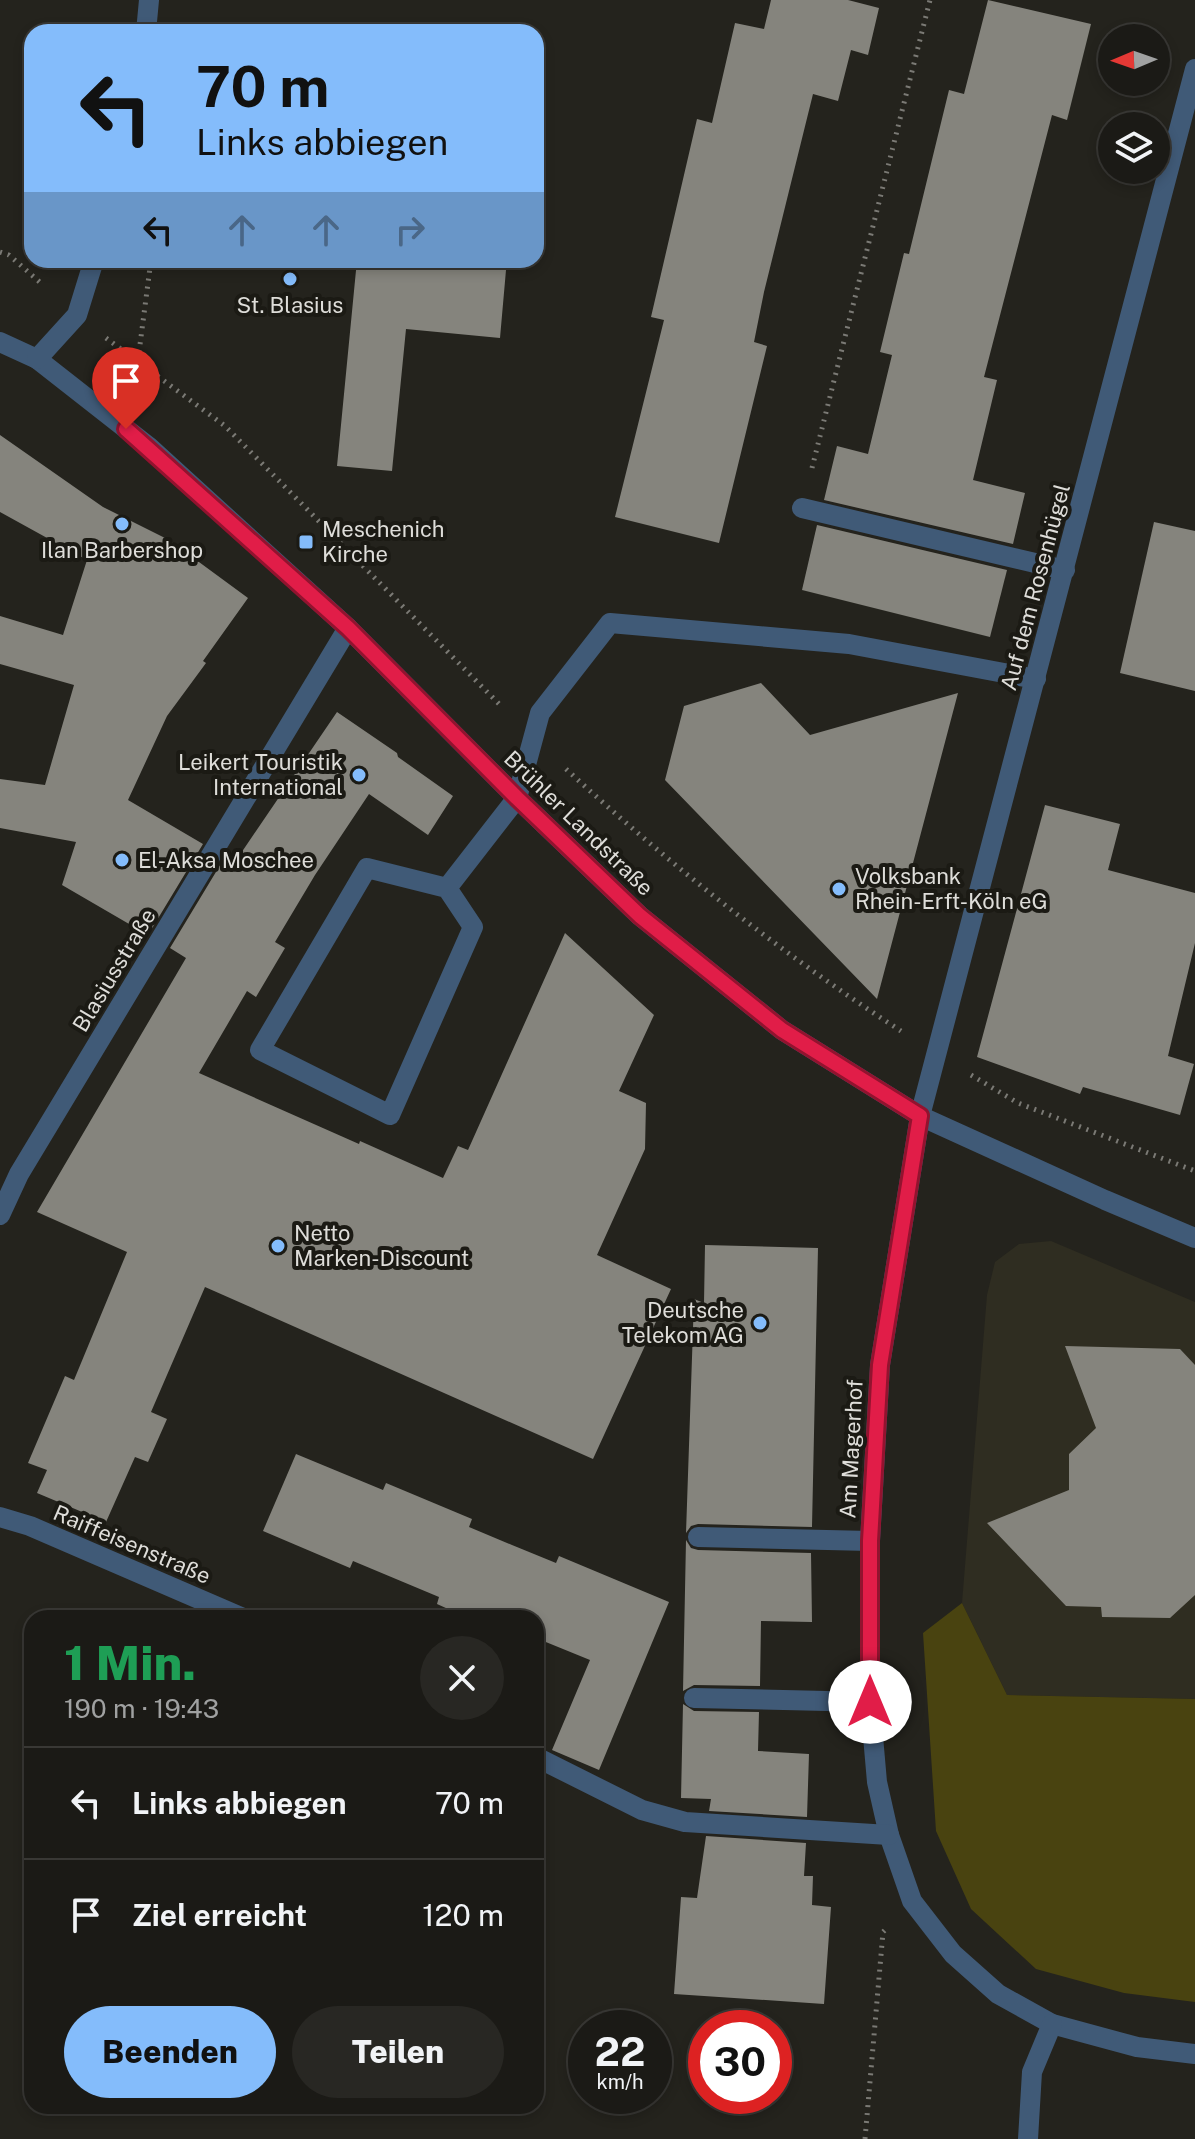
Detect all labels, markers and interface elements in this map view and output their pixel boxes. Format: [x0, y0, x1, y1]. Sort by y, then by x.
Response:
north arrow [1098, 24, 1170, 96]
map controls [1098, 24, 1170, 184]
text: 70 m [196, 54, 329, 120]
icon: left [64, 56, 168, 160]
button: layers [1098, 112, 1170, 184]
text: Links abbiegen [196, 121, 448, 163]
icon: left [136, 208, 180, 252]
icon: ahead [220, 208, 264, 252]
icon: ahead [304, 208, 348, 252]
icon: right [388, 208, 432, 252]
marker: St. Blasius [281, 270, 299, 288]
place label: St. Blasius [237, 292, 343, 318]
pin [92, 347, 160, 429]
icon: arrive [104, 359, 148, 403]
street label: Auf dem Rosenhügel [995, 481, 1075, 693]
marker: Ilan Barbershop [113, 515, 131, 533]
place label: Meschenich Kirche [322, 516, 444, 567]
marker: Meschenich Kirche [297, 533, 315, 551]
place label: Ilan Barbershop [41, 537, 203, 563]
street label: Brühler Landstraße [499, 745, 659, 901]
place label: Leikert Touristik International [178, 749, 343, 800]
marker: Leikert Touristik International [350, 766, 368, 784]
place label: El-Aksa Moschee [138, 847, 314, 873]
marker: El-Aksa Moschee [113, 851, 131, 869]
place label: Volksbank Rhein-Erft-Köln eG [855, 863, 1048, 914]
marker: Volksbank Rhein-Erft-Köln eG [830, 880, 848, 898]
street label: Blasiusstraße [67, 904, 161, 1036]
place label: Netto Marken-Discount [294, 1220, 469, 1271]
marker: Netto Marken-Discount [269, 1237, 287, 1255]
place label: Deutsche Telekom AG [622, 1297, 744, 1348]
marker: Deutsche Telekom AG [751, 1314, 769, 1332]
street label: Am Magerhof [834, 1378, 868, 1519]
street label: Raiffeisenstraße [49, 1499, 215, 1589]
text: 1 Min. [64, 1634, 196, 1691]
button: close [420, 1636, 504, 1720]
position arrow [828, 1660, 912, 1744]
text: 190 m · 19:43 [64, 1693, 219, 1724]
icon: left [64, 1781, 108, 1825]
text: Links abbiegen [132, 1785, 347, 1821]
text: 70 m [435, 1785, 504, 1821]
icon: arrive [64, 1893, 108, 1937]
text: Ziel erreicht [132, 1897, 307, 1933]
text: 120 m [422, 1897, 504, 1933]
button: Beenden [64, 2006, 276, 2098]
button: Teilen [292, 2006, 504, 2098]
speed limit sign: 30 [688, 2010, 792, 2114]
text: 22 [595, 2028, 645, 2075]
text: km/h [596, 2070, 644, 2094]

